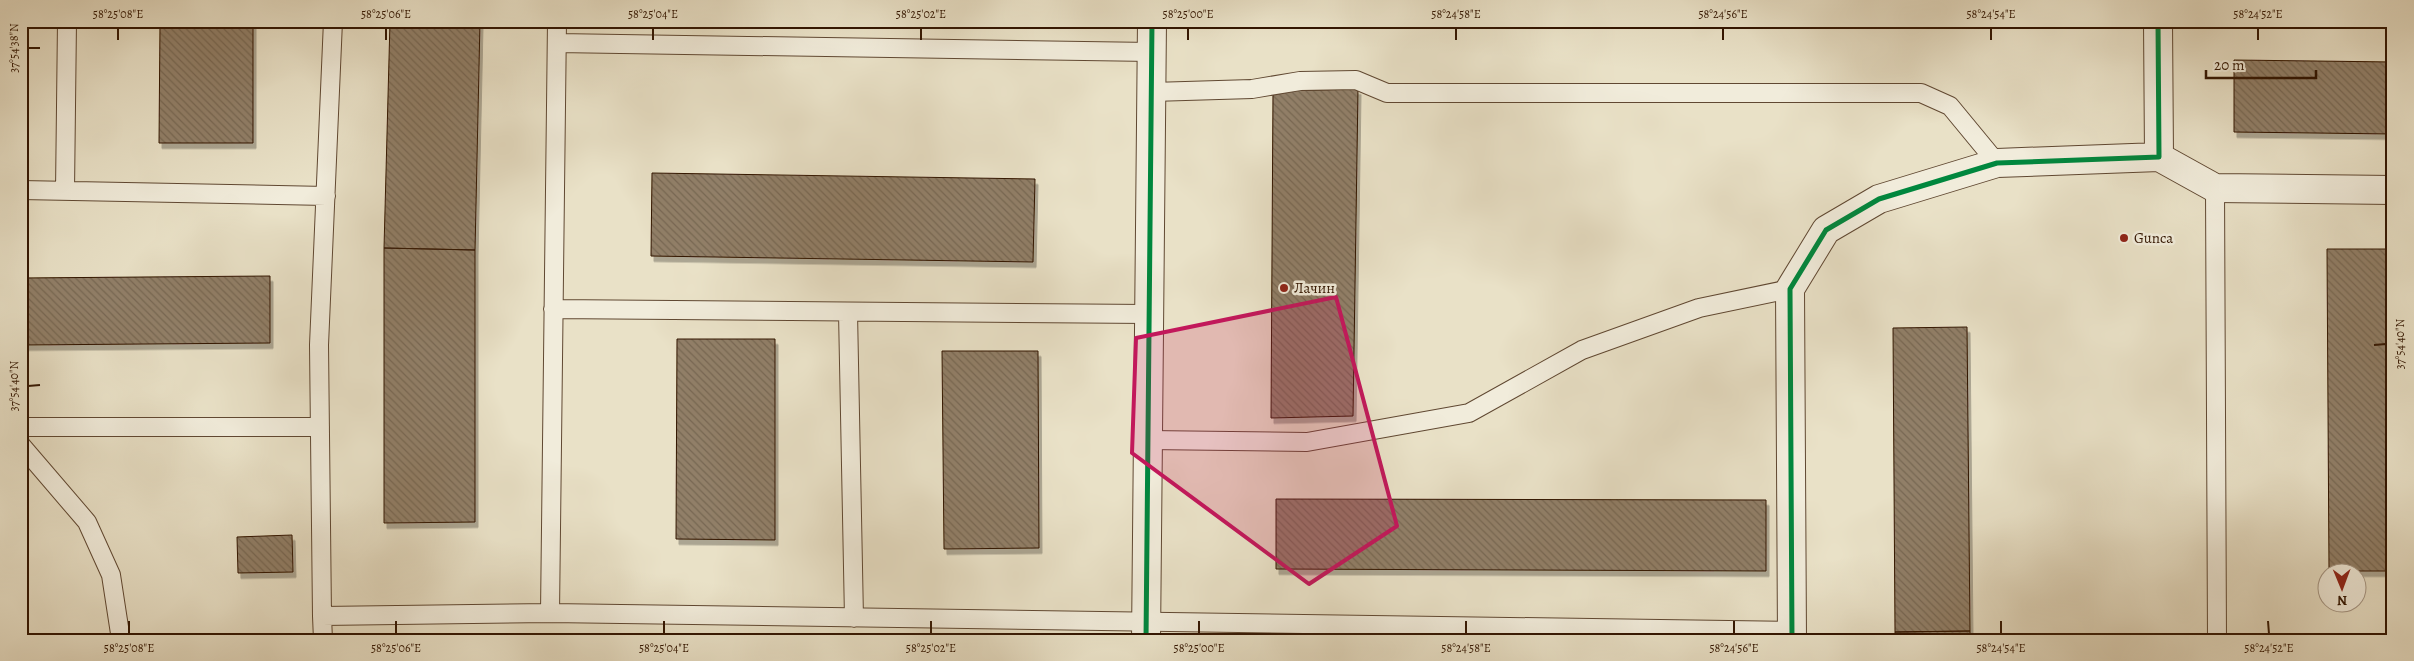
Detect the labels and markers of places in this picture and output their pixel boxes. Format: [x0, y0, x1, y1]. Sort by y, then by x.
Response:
place label: Gunca [2134, 228, 2173, 248]
marker: Gunca [2118, 232, 2130, 244]
place label: Лачин [1294, 278, 1335, 298]
marker: Лачин [1278, 282, 1290, 294]

